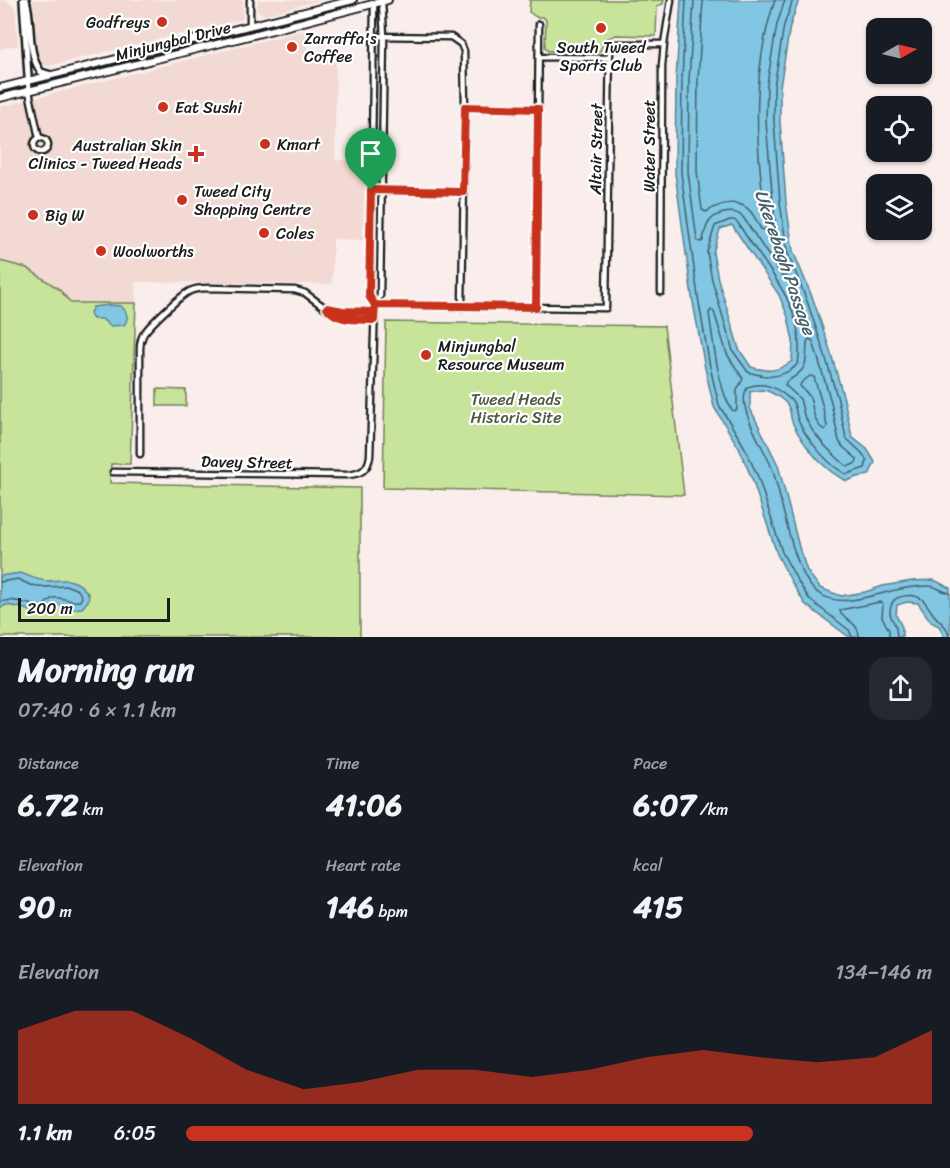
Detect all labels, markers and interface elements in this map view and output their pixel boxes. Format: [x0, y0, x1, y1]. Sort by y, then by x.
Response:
place label: Godfreys [86, 8, 151, 37]
street label: Minjungbal Drive [112, 13, 234, 69]
marker: Godfreys [155, 15, 169, 29]
north arrow [866, 18, 932, 84]
map controls [866, 18, 932, 240]
marker: South Tweed Sports Club [594, 21, 608, 35]
place label: Zarraffa's Coffee [304, 24, 377, 71]
place label: South Tweed Sports Club [557, 33, 647, 80]
marker: Zarraffa's Coffee [285, 40, 299, 54]
place label: Eat Sushi [175, 93, 242, 122]
button: locate [866, 96, 932, 162]
marker: Eat Sushi [156, 100, 170, 114]
street label: Water Street [635, 100, 664, 192]
street label: Altair Street [581, 103, 611, 196]
pin [345, 128, 396, 190]
place label: Kmart [277, 130, 321, 159]
place label: Australian Skin Clinics - Tweed Heads [28, 131, 183, 178]
marker: Kmart [258, 137, 272, 151]
icon: arrive [354, 137, 387, 170]
marker: Australian Skin Clinics - Tweed Heads [187, 145, 205, 163]
button: layers [866, 174, 932, 240]
place label: Tweed City Shopping Centre [194, 177, 311, 224]
water label: Ukerebagh Passage [745, 185, 826, 341]
marker: Tweed City Shopping Centre [175, 193, 189, 207]
place label: Big W [45, 201, 85, 230]
marker: Big W [26, 208, 40, 222]
place label: Coles [276, 219, 315, 248]
marker: Coles [257, 226, 271, 240]
place label: Woolworths [113, 237, 194, 266]
marker: Woolworths [94, 244, 108, 258]
place label: Minjungbal Resource Museum [438, 332, 565, 379]
marker: Minjungbal Resource Museum [419, 348, 433, 362]
park label: Tweed Heads Historic Site [470, 385, 562, 432]
street label: Davey Street [201, 447, 293, 477]
text: 200 m [27, 594, 73, 623]
scale bar [18, 595, 170, 622]
text: Morning run [18, 641, 194, 699]
button: share [869, 657, 932, 720]
text: 07:40 · 6 × 1.1 km [18, 693, 176, 728]
text: Distance [18, 749, 79, 778]
text: Time [326, 749, 359, 778]
text: Pace [633, 749, 667, 778]
text: 6.72 [18, 778, 79, 832]
text: 41:06 [326, 778, 402, 832]
text: 6:07 [633, 778, 696, 832]
text: km [79, 795, 104, 824]
text: /km [696, 795, 728, 824]
text: Elevation [18, 851, 83, 880]
text: Heart rate [326, 851, 401, 880]
text: kcal [633, 851, 662, 880]
text: 90 [18, 880, 55, 934]
text: 146 [326, 880, 374, 934]
text: 415 [633, 880, 683, 934]
text: m [55, 897, 72, 926]
text: bpm [374, 897, 408, 926]
text: Elevation [18, 955, 99, 990]
text: 134–146 m [836, 955, 932, 990]
text: 1.1 km [18, 1116, 72, 1151]
text: 6:05 [114, 1116, 156, 1151]

